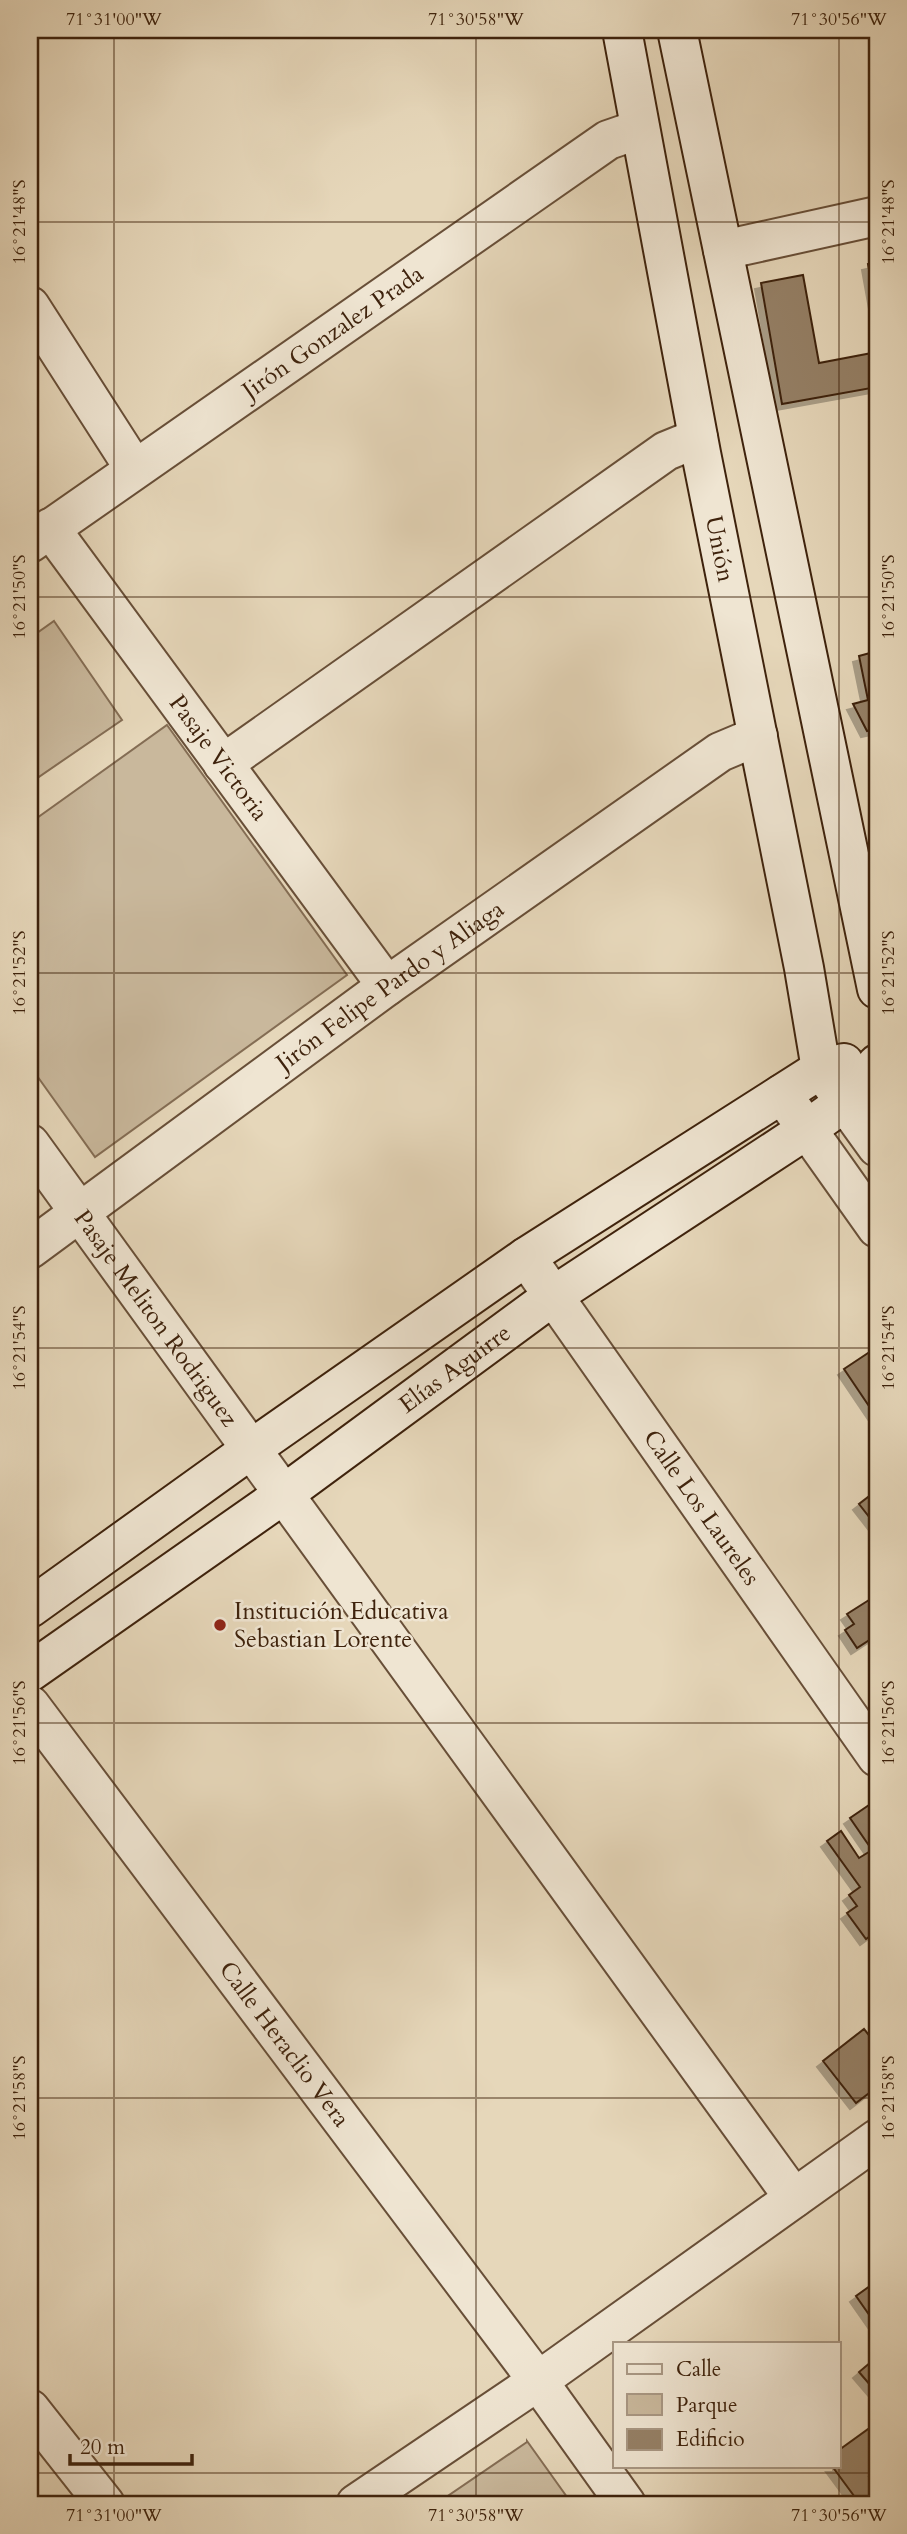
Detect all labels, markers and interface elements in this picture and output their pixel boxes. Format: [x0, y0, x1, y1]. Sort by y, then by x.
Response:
text: 71°31'00"W [66, 7, 162, 32]
text: 71°30'58"W [428, 7, 524, 32]
text: 71°30'56"W [791, 7, 887, 32]
text: 16°21'48"S [7, 180, 32, 264]
text: 16°21'48"S [876, 180, 901, 264]
street label: Jirón Gonzalez Prada [233, 257, 431, 409]
street label: Unión [697, 513, 742, 585]
text: 16°21'50"S [7, 555, 32, 639]
text: 16°21'50"S [876, 555, 901, 639]
street label: Pasaje Victoria [161, 688, 276, 828]
street label: Jirón Felipe Pardo y Aliaga [267, 893, 511, 1081]
text: 16°21'52"S [7, 931, 32, 1015]
text: 16°21'52"S [876, 931, 901, 1015]
street label: Pasaje Meliton Rodriguez [66, 1203, 246, 1434]
text: 16°21'54"S [7, 1306, 32, 1390]
text: 16°21'54"S [876, 1306, 901, 1390]
street label: Elías Aguirre [392, 1317, 518, 1421]
street label: Calle Los Laureles [635, 1423, 768, 1592]
place label: Institución Educativa Sebastian Lorente [234, 1595, 449, 1656]
marker: Institución Educativa Sebastian Lorente [212, 1617, 228, 1633]
text: 16°21'56"S [7, 1681, 32, 1765]
text: 16°21'56"S [876, 1681, 901, 1765]
street label: Calle Heraclio Vera [211, 1955, 358, 2134]
text: 16°21'58"S [7, 2056, 32, 2140]
text: 16°21'58"S [876, 2056, 901, 2140]
legend [613, 2342, 841, 2468]
text: Calle [676, 2355, 721, 2384]
text: Parque [676, 2391, 737, 2420]
scale bar [70, 2422, 192, 2466]
text: Edificio [676, 2425, 745, 2454]
text: 20 m [80, 2433, 125, 2462]
text: 71°31'00"W [66, 2503, 162, 2528]
text: 71°30'58"W [428, 2503, 524, 2528]
text: 71°30'56"W [791, 2503, 887, 2528]

